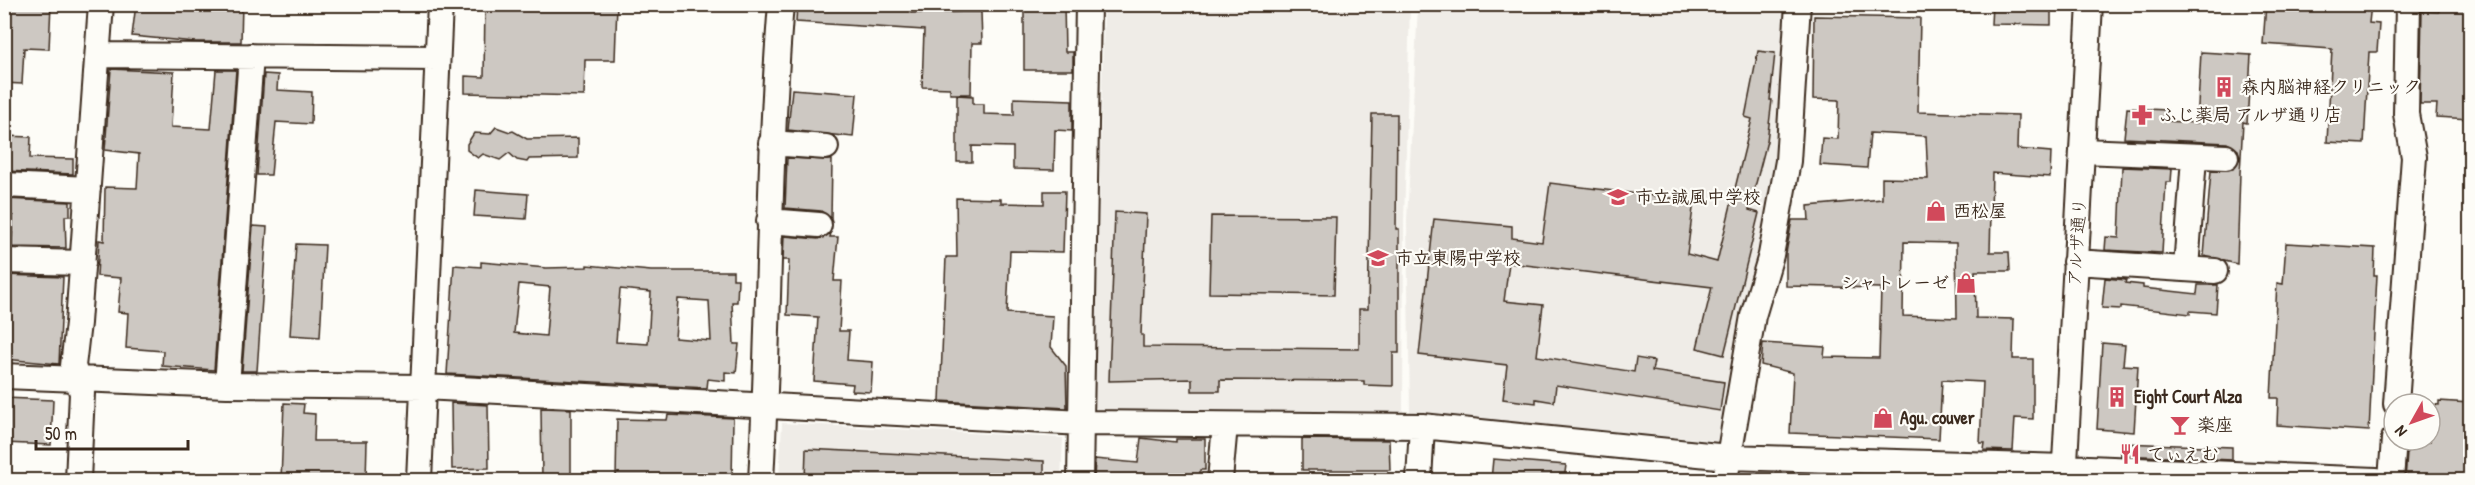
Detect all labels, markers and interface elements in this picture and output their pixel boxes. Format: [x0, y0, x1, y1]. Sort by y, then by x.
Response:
place label: 森内脳神経クリニック [2241, 74, 2421, 99]
building icon: 森内脳神経クリニック [2212, 75, 2236, 99]
place label: ふじ薬局 アルザ通り店 [2159, 102, 2342, 127]
pharmacy icon: ふじ薬局 アルザ通り店 [2130, 103, 2154, 127]
place label: 市立誠風中学校 [1635, 184, 1761, 209]
school or university icon: 市立誠風中学校 [1606, 185, 1630, 209]
street label: アルザ通り [2061, 197, 2092, 287]
place label: 西松屋 [1953, 198, 2007, 223]
shop icon: 西松屋 [1924, 199, 1948, 223]
place label: 市立東陽中学校 [1395, 245, 1521, 270]
school or university icon: 市立東陽中学校 [1366, 246, 1390, 270]
place label: シャトレーゼ [1841, 270, 1949, 295]
shop icon: シャトレーゼ [1954, 271, 1978, 295]
place label: Eight Court Alza [2134, 384, 2243, 410]
building icon: Eight Court Alza [2105, 385, 2129, 409]
north arrow [2382, 392, 2442, 452]
place label: Agu. couver [1900, 405, 1975, 431]
shop icon: Agu. couver [1871, 406, 1895, 430]
place label: 楽座 [2197, 412, 2233, 437]
scale bar [36, 413, 188, 451]
bar icon: 楽座 [2168, 413, 2192, 437]
text: 50 m [45, 421, 77, 446]
text: N [2389, 421, 2412, 442]
place label: てぃえむ [2147, 441, 2219, 466]
restaurant icon: てぃえむ [2118, 442, 2142, 466]

